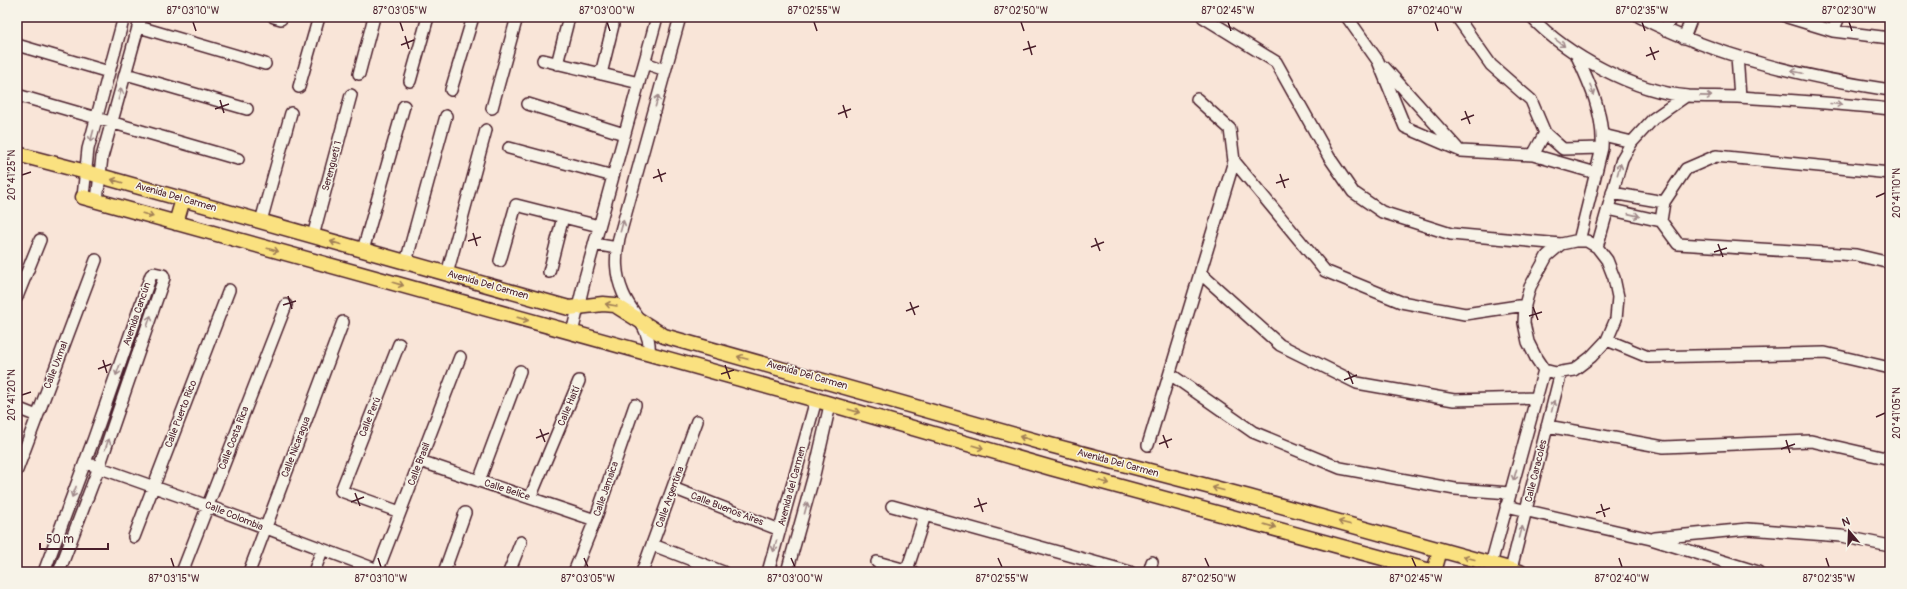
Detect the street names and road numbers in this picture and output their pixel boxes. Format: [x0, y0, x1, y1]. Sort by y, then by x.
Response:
street label: Serengueti 1 [320, 140, 344, 192]
street label: Avenida Del Carmen [134, 180, 218, 214]
street label: Avenida Del Carmen [446, 268, 530, 302]
street label: Avenida Cancún [121, 280, 154, 347]
street label: Calle Uxmal [41, 339, 71, 391]
street label: Avenida Del Carmen [765, 358, 849, 392]
street label: Calle Puerto Rico [163, 378, 200, 449]
street label: Calle Haití [555, 384, 583, 428]
street label: Calle Perú [357, 395, 383, 439]
street label: Calle Costa Rica [216, 404, 252, 471]
street label: Calle Nicaragua [279, 415, 313, 479]
street label: Calle Caracoles [1522, 438, 1550, 503]
street label: Calle Brasil [405, 441, 433, 487]
street label: Avenida del Carmen [776, 444, 809, 527]
street label: Avenida Del Carmen [1076, 446, 1160, 480]
street label: Calle Jamaica [591, 460, 621, 518]
street label: Calle Argentina [653, 465, 687, 529]
street label: Calle Belice [483, 477, 531, 503]
street label: Calle Buenos Aires [689, 490, 766, 529]
street label: Calle Colombia [203, 499, 265, 533]

